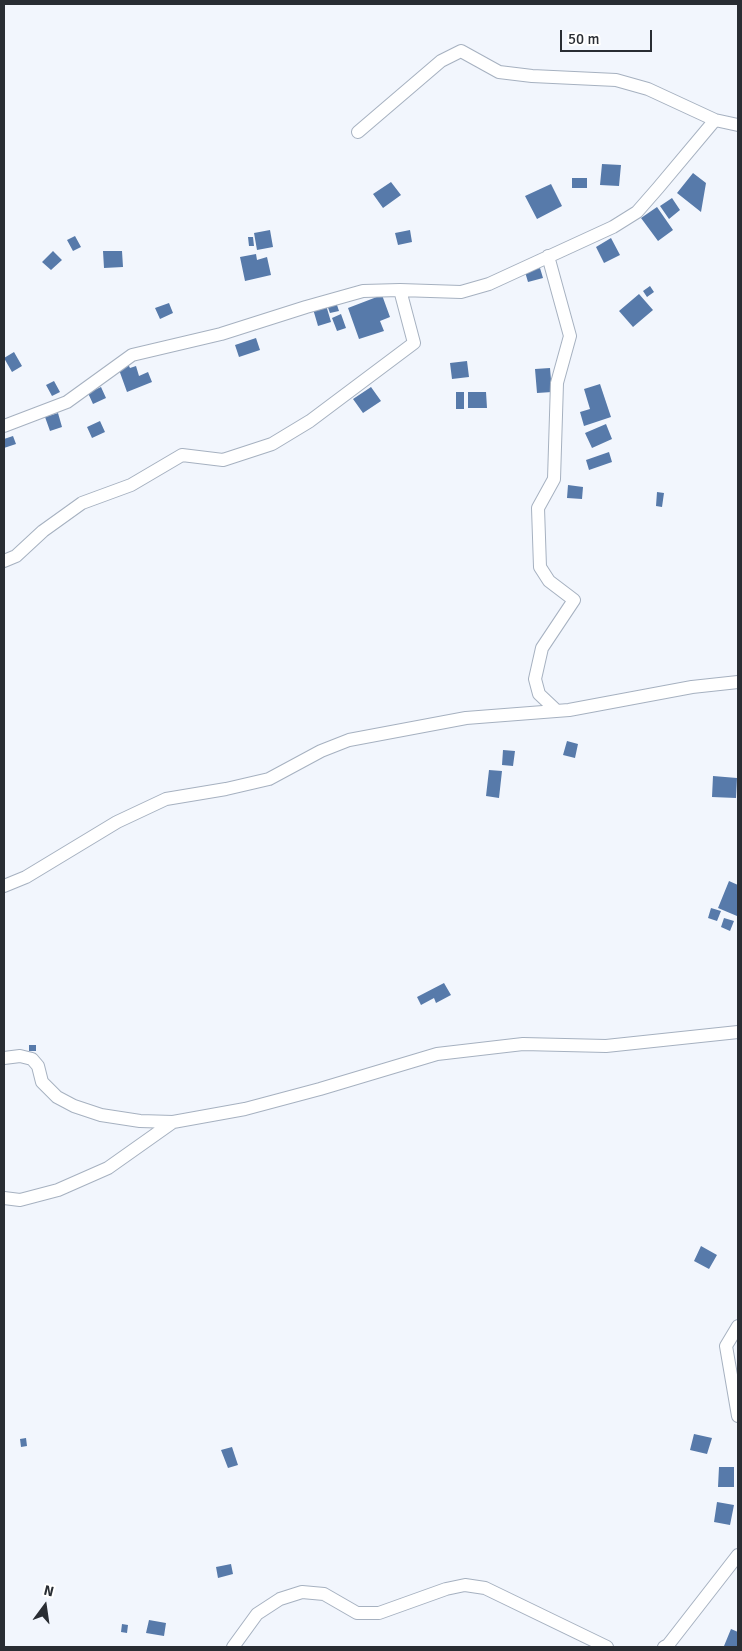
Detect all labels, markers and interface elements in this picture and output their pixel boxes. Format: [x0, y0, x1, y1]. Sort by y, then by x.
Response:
scale bar [562, 20, 654, 52]
text: 50 m [568, 30, 599, 48]
north arrow [20, 1581, 70, 1631]
text: N [42, 1582, 56, 1600]

